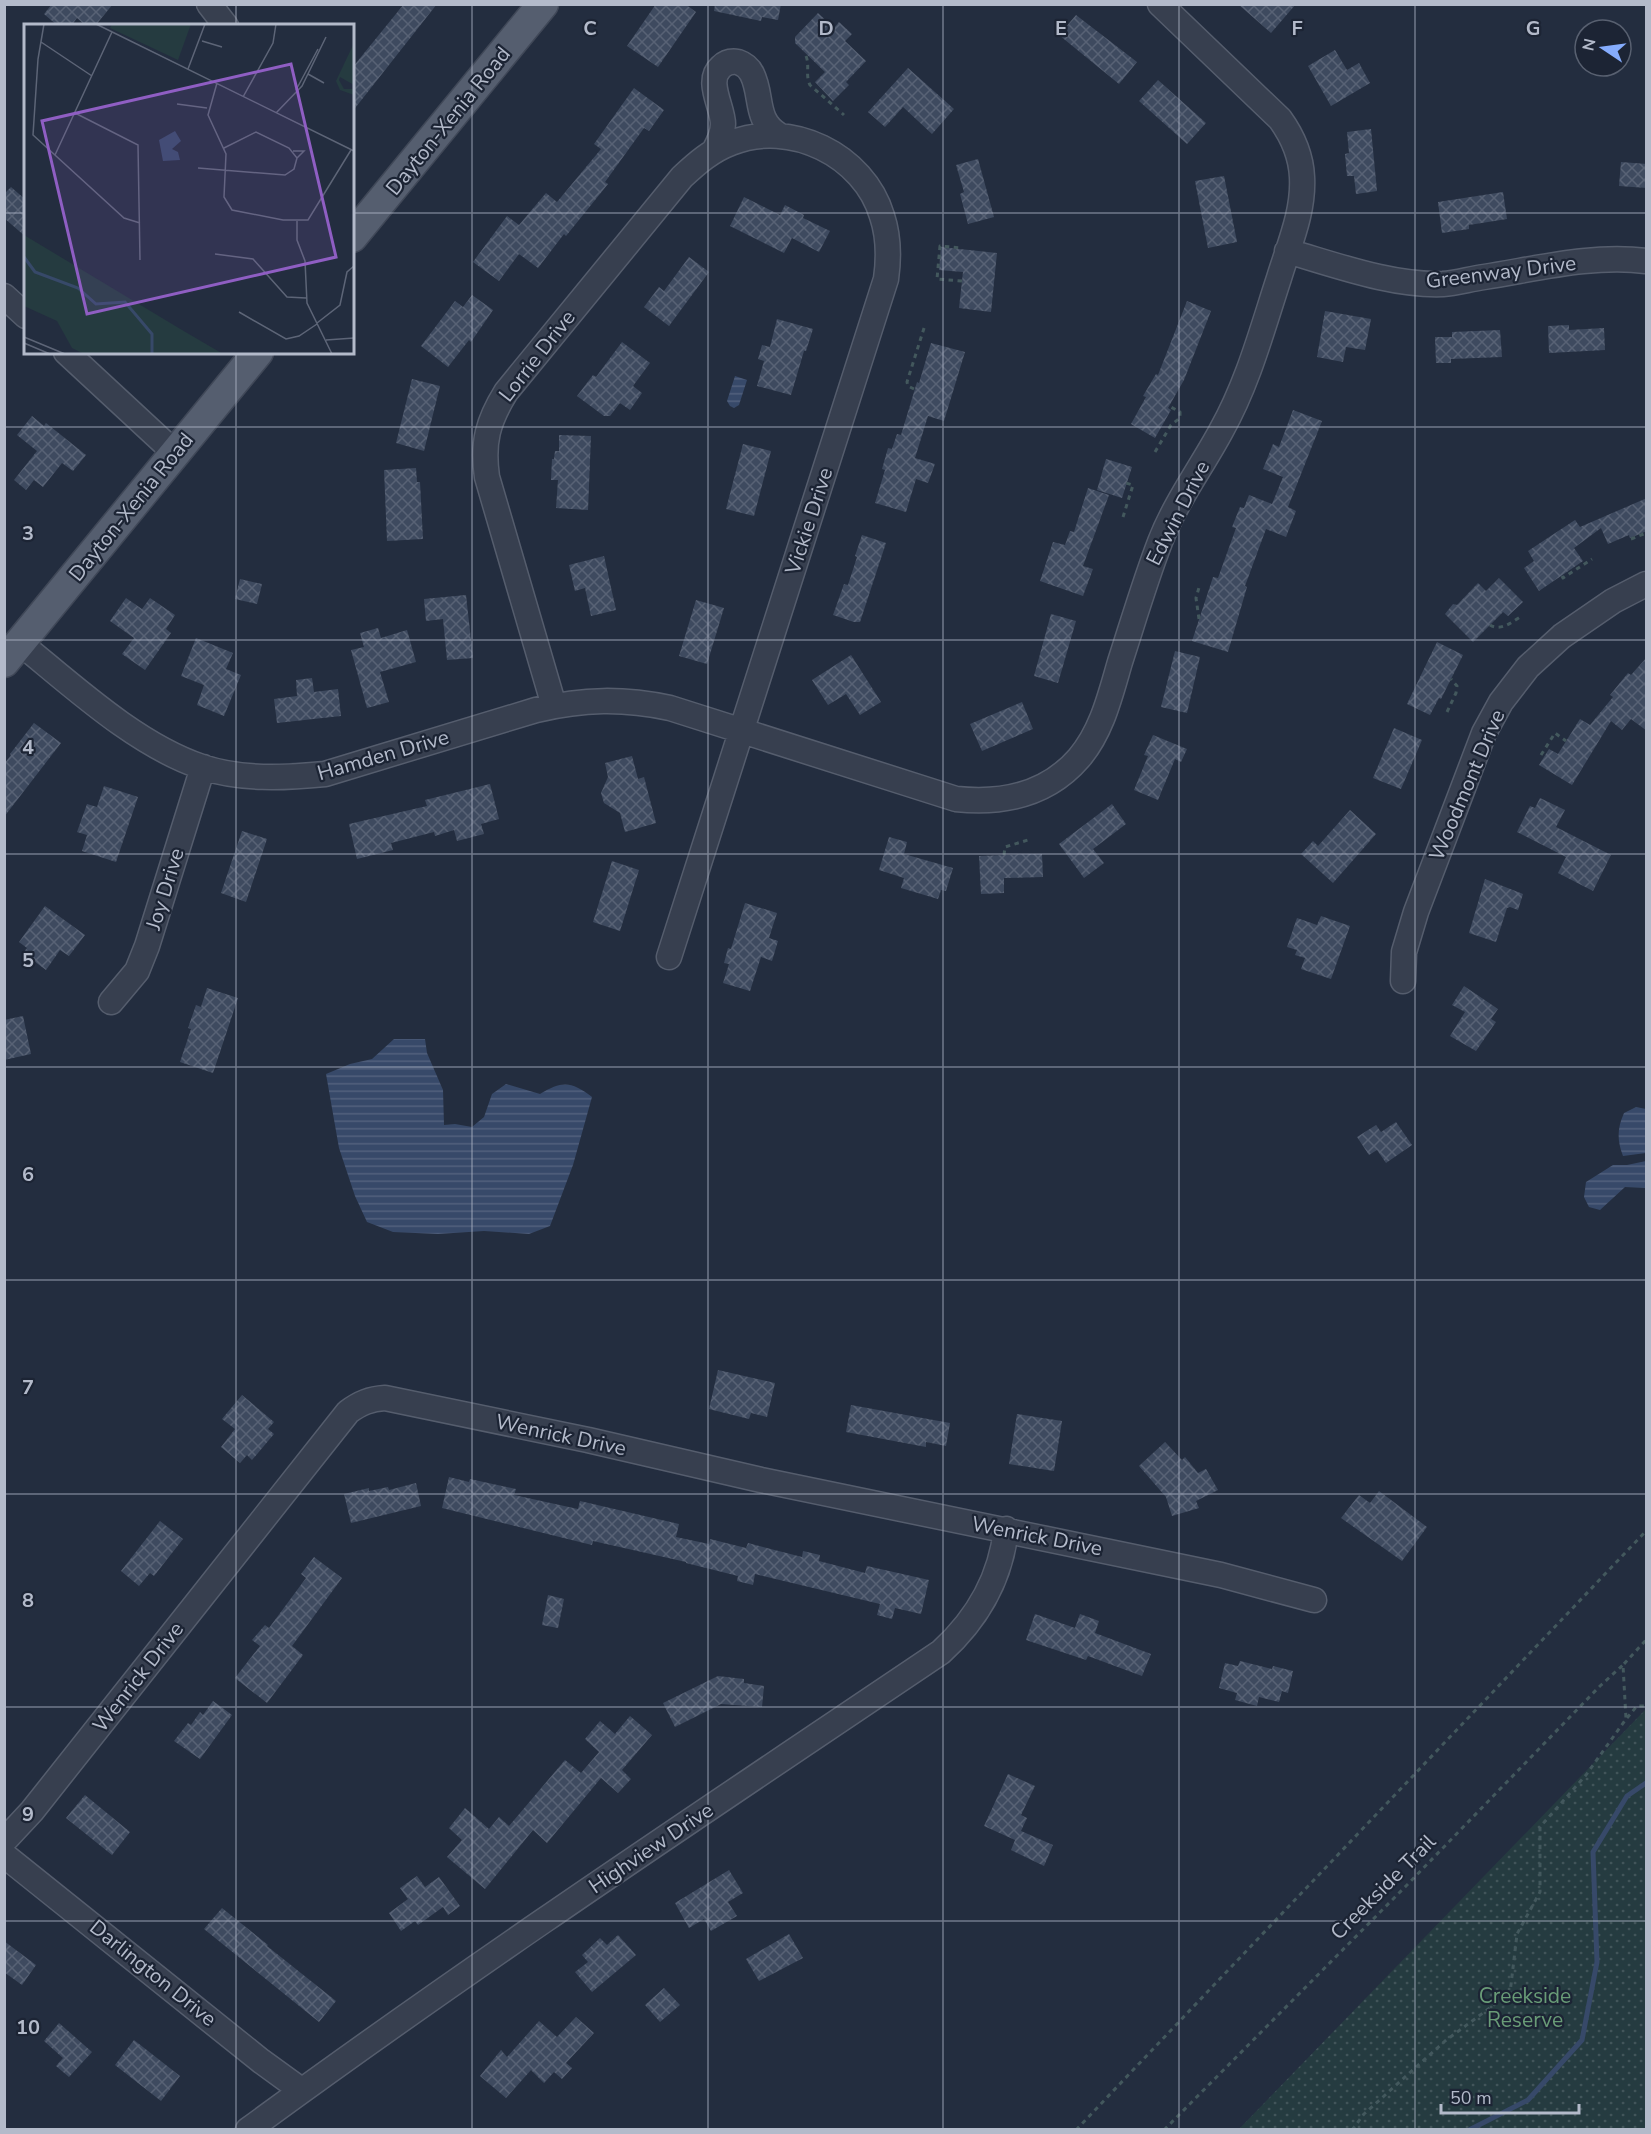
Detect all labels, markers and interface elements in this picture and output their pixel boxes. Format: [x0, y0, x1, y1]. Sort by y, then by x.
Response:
text: C [583, 15, 597, 42]
text: D [818, 15, 834, 42]
text: E [1055, 15, 1067, 42]
text: F [1291, 15, 1303, 42]
text: G [1526, 15, 1540, 42]
north arrow [1573, 18, 1633, 78]
inset map [24, 24, 354, 354]
text: N [1577, 37, 1601, 53]
street label: Dayton-Xenia Road [379, 41, 517, 201]
street label: Greenway Drive [1424, 249, 1578, 295]
street label: Lorrie Drive [492, 304, 582, 408]
street label: Dayton-Xenia Road [62, 427, 200, 587]
street label: Edwin Drive [1140, 456, 1216, 570]
street label: Vickie Drive [778, 464, 839, 579]
text: 3 [22, 520, 34, 547]
street label: Woodmont Drive [1423, 705, 1511, 865]
street label: Hamden Drive [314, 723, 452, 787]
text: 4 [22, 734, 34, 761]
street label: Joy Drive [139, 845, 191, 934]
text: 5 [22, 947, 34, 974]
text: 6 [22, 1161, 34, 1188]
text: 7 [22, 1374, 34, 1401]
street label: Wenrick Drive [493, 1407, 629, 1463]
street label: Wenrick Drive [969, 1510, 1105, 1562]
text: 8 [22, 1587, 34, 1614]
street label: Wenrick Drive [86, 1616, 190, 1738]
street label: Highview Drive [583, 1796, 719, 1900]
text: 9 [22, 1801, 34, 1828]
street label: Creekside Trail [1324, 1828, 1442, 1946]
street label: Darlington Drive [84, 1913, 222, 2033]
park label: Creekside Reserve [1479, 1982, 1571, 2034]
text: 10 [16, 2014, 40, 2041]
scale bar [1441, 2077, 1579, 2115]
text: 50 m [1450, 2086, 1492, 2110]

